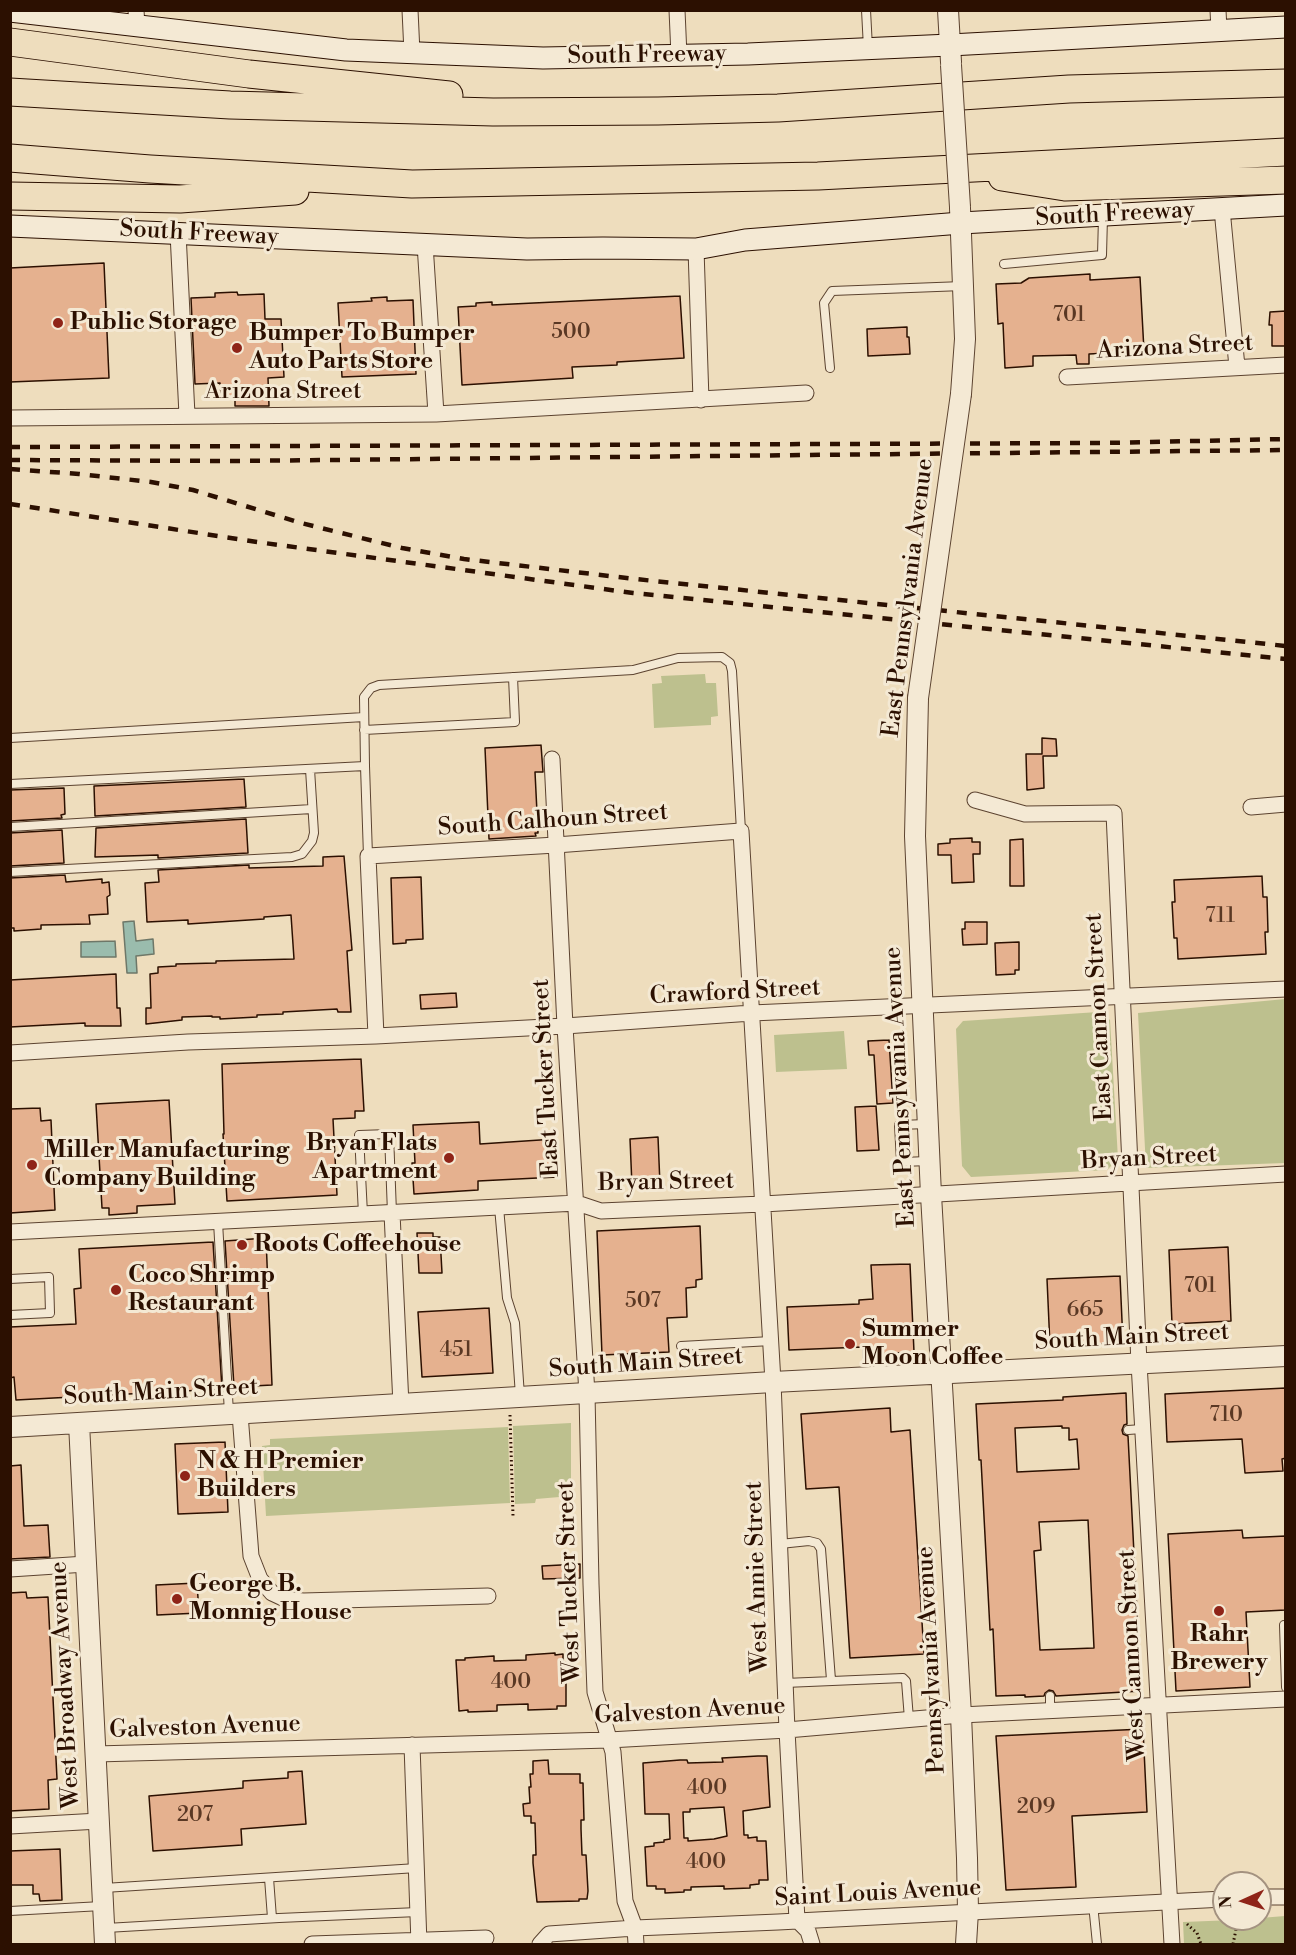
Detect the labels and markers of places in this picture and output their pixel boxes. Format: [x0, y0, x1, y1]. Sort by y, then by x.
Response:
place label: Public Storage [70, 309, 237, 337]
marker: Public Storage [51, 316, 65, 330]
place label: Bumper To Bumper Auto Parts Store [249, 320, 475, 376]
marker: Bumper To Bumper Auto Parts Store [230, 341, 244, 355]
place label: Bryan Flats Apartment [306, 1130, 437, 1186]
place label: Miller Manufacturing Company Building [44, 1137, 289, 1193]
marker: Bryan Flats Apartment [442, 1151, 456, 1165]
marker: Miller Manufacturing Company Building [25, 1158, 39, 1172]
place label: Roots Coffeehouse [254, 1231, 461, 1259]
marker: Roots Coffeehouse [235, 1238, 249, 1252]
place label: Coco Shrimp Restaurant [128, 1262, 275, 1318]
marker: Coco Shrimp Restaurant [109, 1283, 123, 1297]
place label: Summer Moon Coffee [862, 1316, 1003, 1372]
marker: Summer Moon Coffee [843, 1337, 857, 1351]
place label: N & H Premier Builders [197, 1448, 364, 1504]
marker: N & H Premier Builders [178, 1469, 192, 1483]
place label: George B. Monnig House [189, 1571, 352, 1627]
marker: George B. Monnig House [170, 1592, 184, 1606]
marker: Rahr Brewery [1212, 1604, 1226, 1618]
place label: Rahr Brewery [1171, 1621, 1267, 1677]

